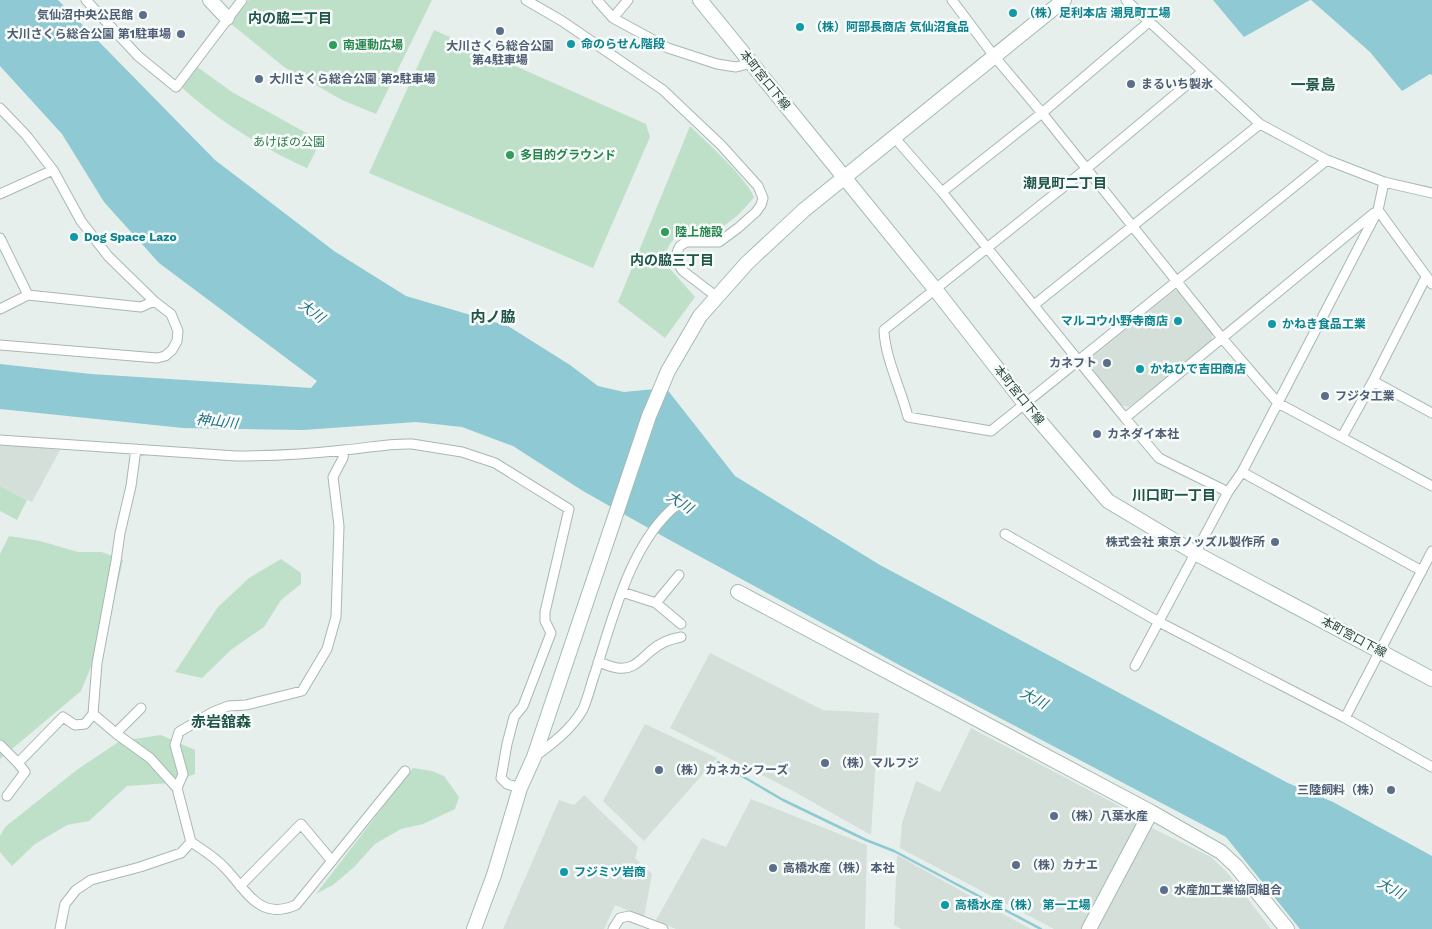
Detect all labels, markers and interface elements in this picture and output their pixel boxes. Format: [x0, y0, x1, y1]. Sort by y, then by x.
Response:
place label: （株）足利本店 潮見町工場 [1023, 6, 1170, 20]
marker: （株）足利本店 潮見町工場 [1007, 7, 1019, 19]
place label: 気仙沼中央公民館 [37, 8, 133, 22]
marker: 気仙沼中央公民館 [137, 9, 149, 21]
district label: 内の脇二丁目 [248, 10, 332, 26]
place label: （株）阿部長商店 気仙沼食品 [810, 20, 969, 34]
marker: （株）阿部長商店 気仙沼食品 [794, 21, 806, 33]
marker: 大川さくら総合公園 第4駐車場 [494, 25, 506, 37]
place label: 大川さくら総合公園 第1駐車場 [6, 27, 171, 41]
marker: 大川さくら総合公園 第1駐車場 [175, 28, 187, 40]
place label: 命のらせん階段 [581, 37, 666, 51]
place label: 南運動広場 [343, 38, 403, 52]
marker: 命のらせん階段 [565, 38, 577, 50]
marker: 南運動広場 [327, 39, 339, 51]
place label: 大川さくら総合公園 第4駐車場 [446, 39, 554, 67]
street label: 本町宮口下線 [737, 48, 793, 112]
place label: 大川さくら総合公園 第2駐車場 [269, 72, 436, 86]
marker: 大川さくら総合公園 第2駐車場 [253, 73, 265, 85]
district label: 一景島 [1290, 76, 1336, 94]
place label: まるいち製氷 [1141, 77, 1213, 91]
marker: まるいち製氷 [1125, 78, 1137, 90]
park label: あけぼの公園 [253, 135, 325, 149]
place label: 多目的グラウンド [520, 148, 616, 162]
marker: 多目的グラウンド [504, 149, 516, 161]
district label: 潮見町二丁目 [1023, 175, 1107, 191]
place label: 陸上施設 [675, 225, 723, 239]
marker: 陸上施設 [659, 226, 671, 238]
place label: Dog Space Lazo [84, 230, 177, 244]
marker: Dog Space Lazo [68, 231, 80, 243]
district label: 内の脇三丁目 [630, 252, 714, 268]
water label: 大川 [296, 296, 330, 327]
district label: 内ノ脇 [470, 308, 516, 326]
place label: マルコウ小野寺商店 [1061, 314, 1168, 328]
marker: マルコウ小野寺商店 [1172, 315, 1184, 327]
place label: かねき食品工業 [1282, 317, 1366, 331]
marker: かねき食品工業 [1266, 318, 1278, 330]
place label: カネフト [1049, 356, 1097, 370]
marker: カネフト [1101, 357, 1113, 369]
place label: かねひで吉田商店 [1150, 362, 1246, 376]
street label: 本町宮口下線 [991, 363, 1047, 427]
marker: かねひで吉田商店 [1134, 363, 1146, 375]
place label: フジタ工業 [1335, 389, 1395, 403]
marker: フジタ工業 [1319, 390, 1331, 402]
water label: 神山川 [195, 411, 241, 432]
place label: カネダイ本社 [1107, 427, 1179, 441]
marker: カネダイ本社 [1091, 428, 1103, 440]
district label: 川口町一丁目 [1132, 487, 1216, 503]
water label: 大川 [664, 488, 698, 517]
place label: 株式会社 東京ノッズル製作所 [1106, 535, 1265, 549]
marker: 株式会社 東京ノッズル製作所 [1269, 536, 1281, 548]
street label: 本町宮口下線 [1319, 614, 1389, 660]
water label: 大川 [1018, 684, 1052, 713]
district label: 赤岩舘森 [191, 713, 251, 731]
place label: （株）マルフジ [835, 756, 919, 770]
marker: （株）マルフジ [819, 757, 831, 769]
place label: （株）カネカシフーズ [669, 763, 788, 777]
marker: （株）カネカシフーズ [653, 764, 665, 776]
place label: 三陸飼料（株） [1297, 783, 1381, 797]
marker: 三陸飼料（株） [1385, 784, 1397, 796]
place label: （株）八葉水産 [1064, 809, 1148, 823]
marker: （株）八葉水産 [1048, 810, 1060, 822]
place label: （株）カナエ [1026, 858, 1098, 872]
marker: （株）カナエ [1010, 859, 1022, 871]
place label: 高橋水産（株） 本社 [783, 861, 894, 875]
marker: 高橋水産（株） 本社 [767, 862, 779, 874]
place label: フジミツ岩商 [574, 865, 646, 879]
marker: フジミツ岩商 [558, 866, 570, 878]
water label: 大川 [1375, 874, 1409, 903]
place label: 水産加工業協同組合 [1174, 883, 1282, 897]
marker: 水産加工業協同組合 [1158, 884, 1170, 896]
place label: 高橋水産（株） 第一工場 [955, 898, 1090, 912]
marker: 高橋水産（株） 第一工場 [939, 899, 951, 911]

